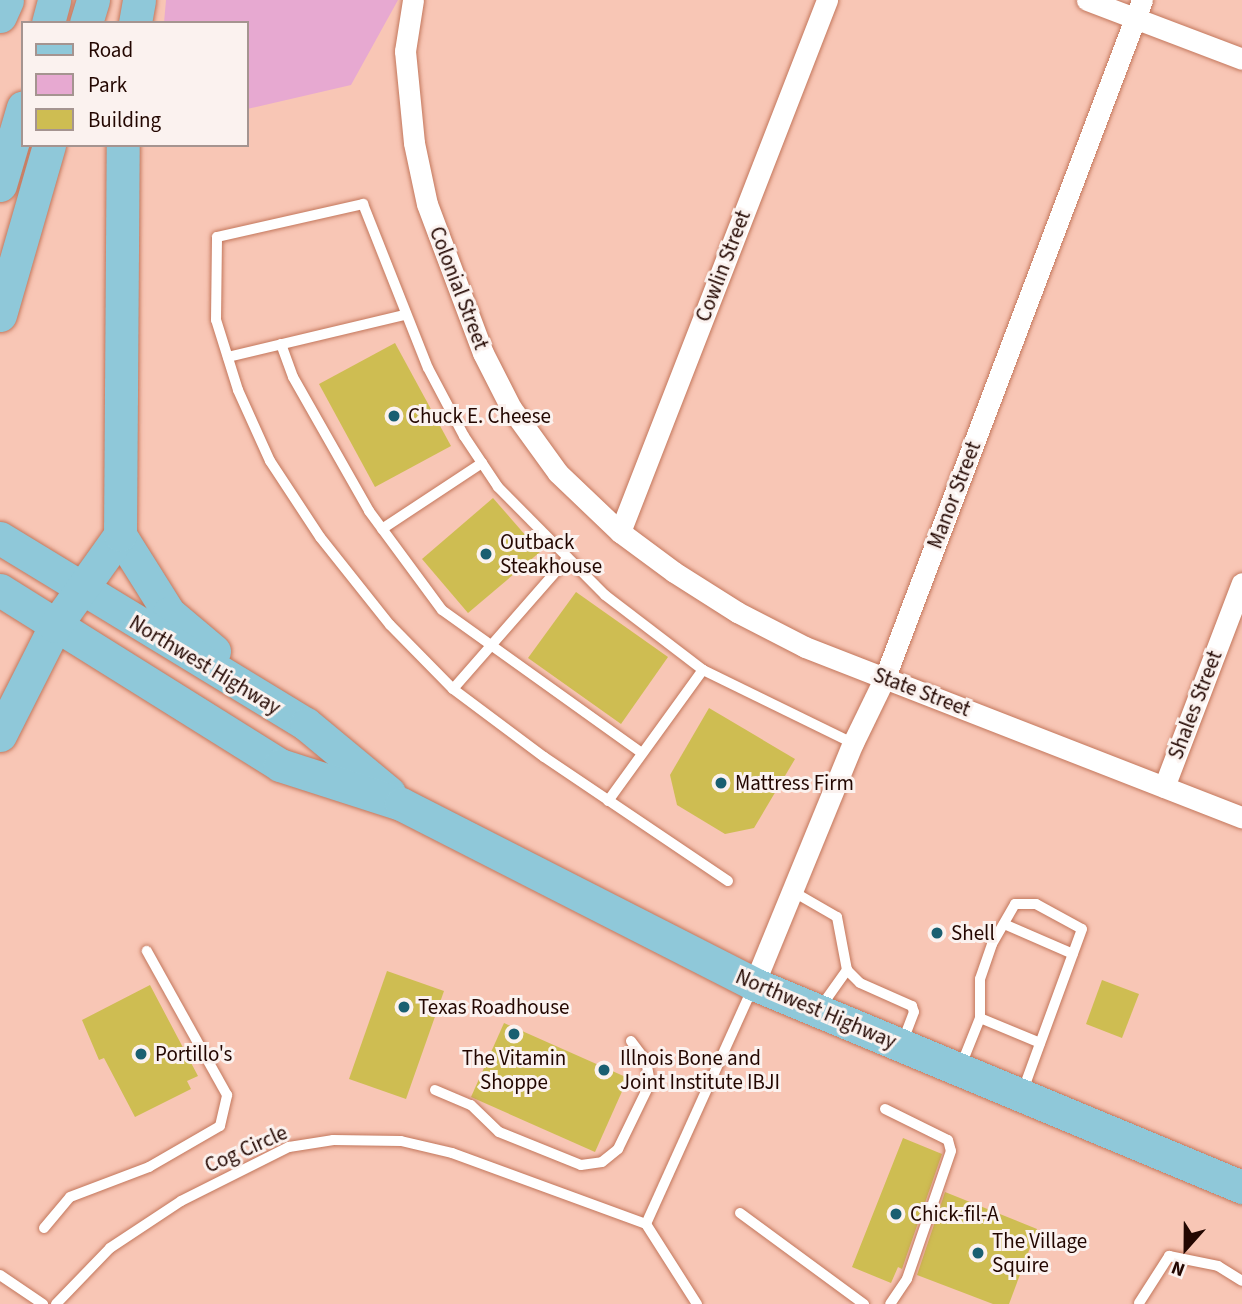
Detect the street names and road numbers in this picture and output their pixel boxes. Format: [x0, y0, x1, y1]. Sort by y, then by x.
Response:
street label: Cowlin Street [690, 207, 756, 325]
street label: Colonial Street [424, 223, 494, 353]
street label: Manor Street [922, 438, 986, 552]
street label: Northwest Highway [125, 610, 285, 720]
street label: Shales Street [1163, 647, 1227, 763]
street label: State Street [870, 662, 974, 722]
street label: Northwest Highway [732, 964, 900, 1054]
street label: Cog Circle [201, 1120, 291, 1178]

